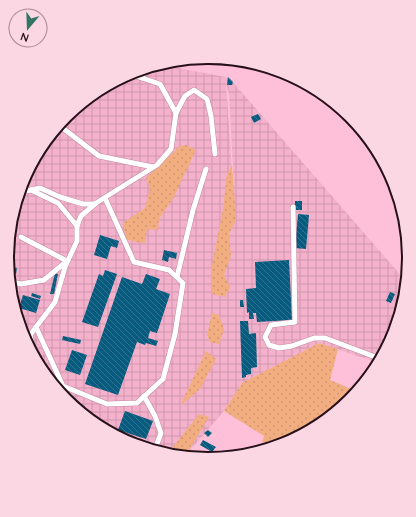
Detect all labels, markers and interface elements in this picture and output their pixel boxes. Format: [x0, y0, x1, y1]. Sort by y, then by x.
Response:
north arrow [8, 8, 48, 48]
text: N [19, 30, 31, 45]

